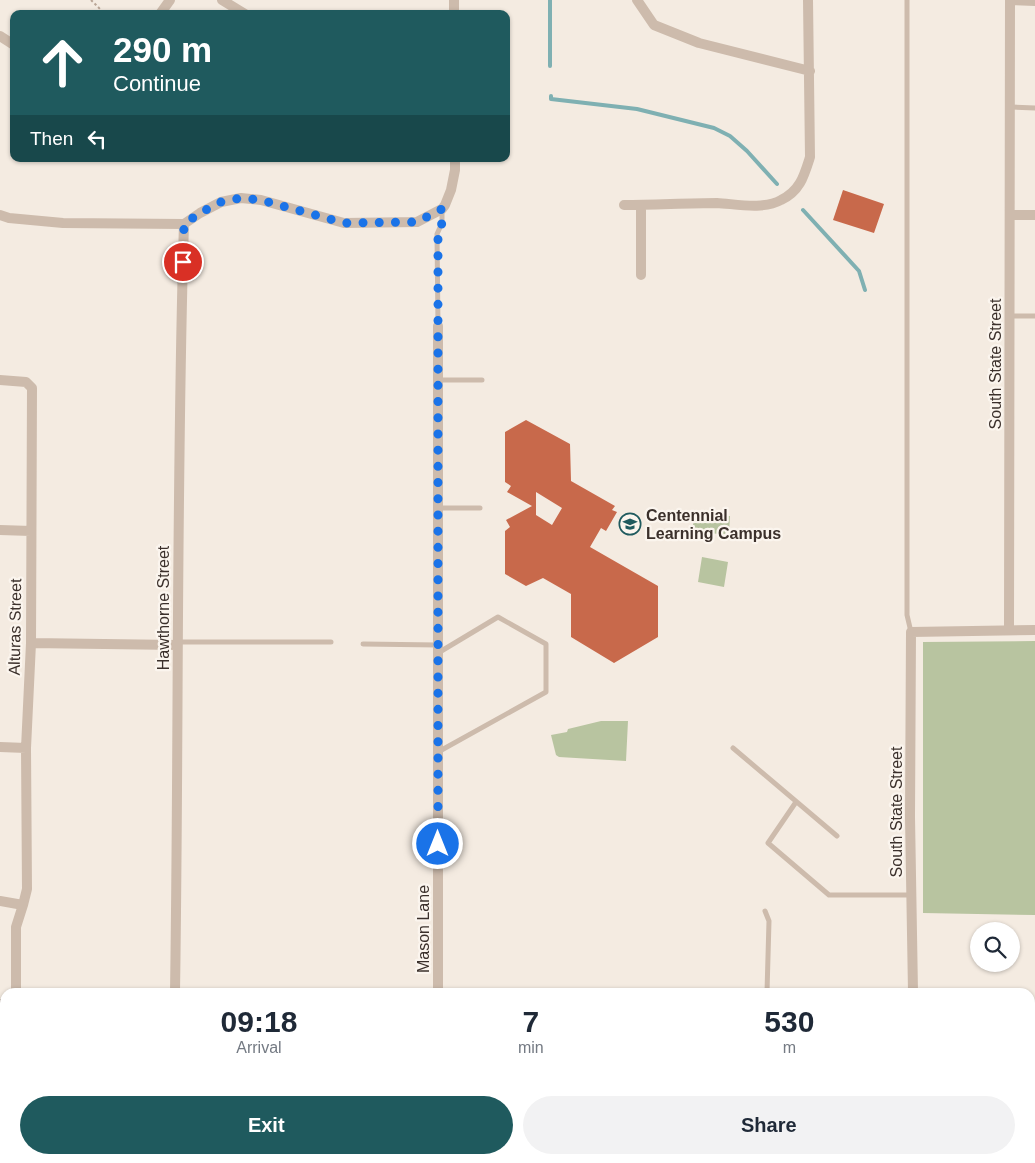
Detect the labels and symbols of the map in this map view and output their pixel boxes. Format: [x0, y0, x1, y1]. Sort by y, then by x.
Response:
pin [162, 241, 204, 283]
street label: South State Street [987, 298, 1004, 429]
place label: Centennial Learning Campus [646, 507, 781, 542]
school or university icon: Centennial Learning Campus [618, 512, 642, 536]
street label: Hawthorne Street [155, 545, 172, 670]
street label: Alturas Street [6, 578, 24, 676]
street label: South State Street [888, 746, 905, 877]
position arrow [411, 817, 463, 869]
street label: Mason Lane [415, 885, 432, 973]

